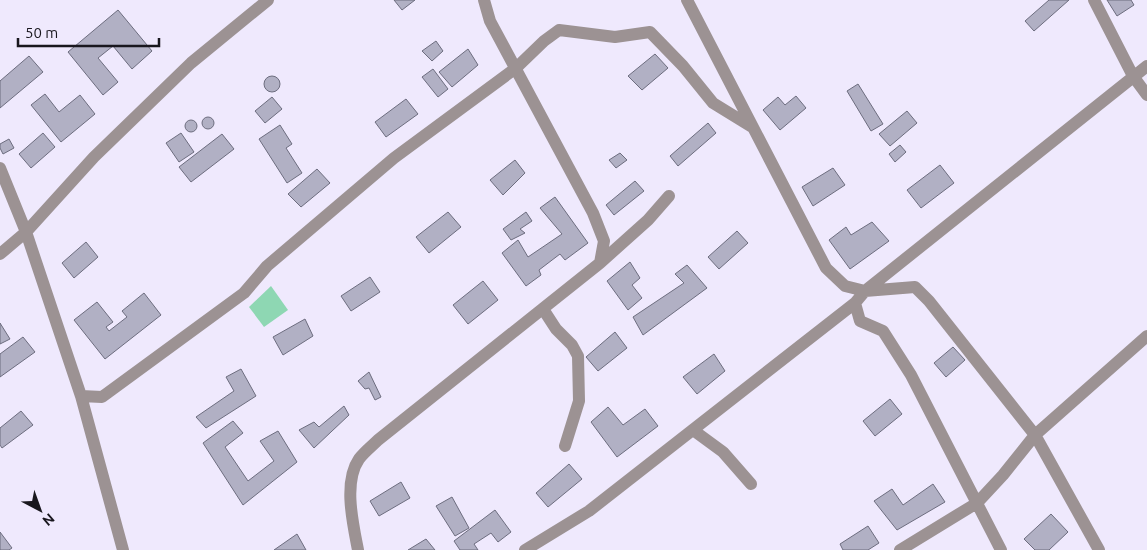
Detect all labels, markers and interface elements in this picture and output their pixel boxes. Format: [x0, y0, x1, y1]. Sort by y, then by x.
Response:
scale bar [18, 15, 159, 47]
text: 50 m [25, 24, 58, 41]
north arrow [15, 485, 65, 535]
text: N [39, 510, 58, 529]

